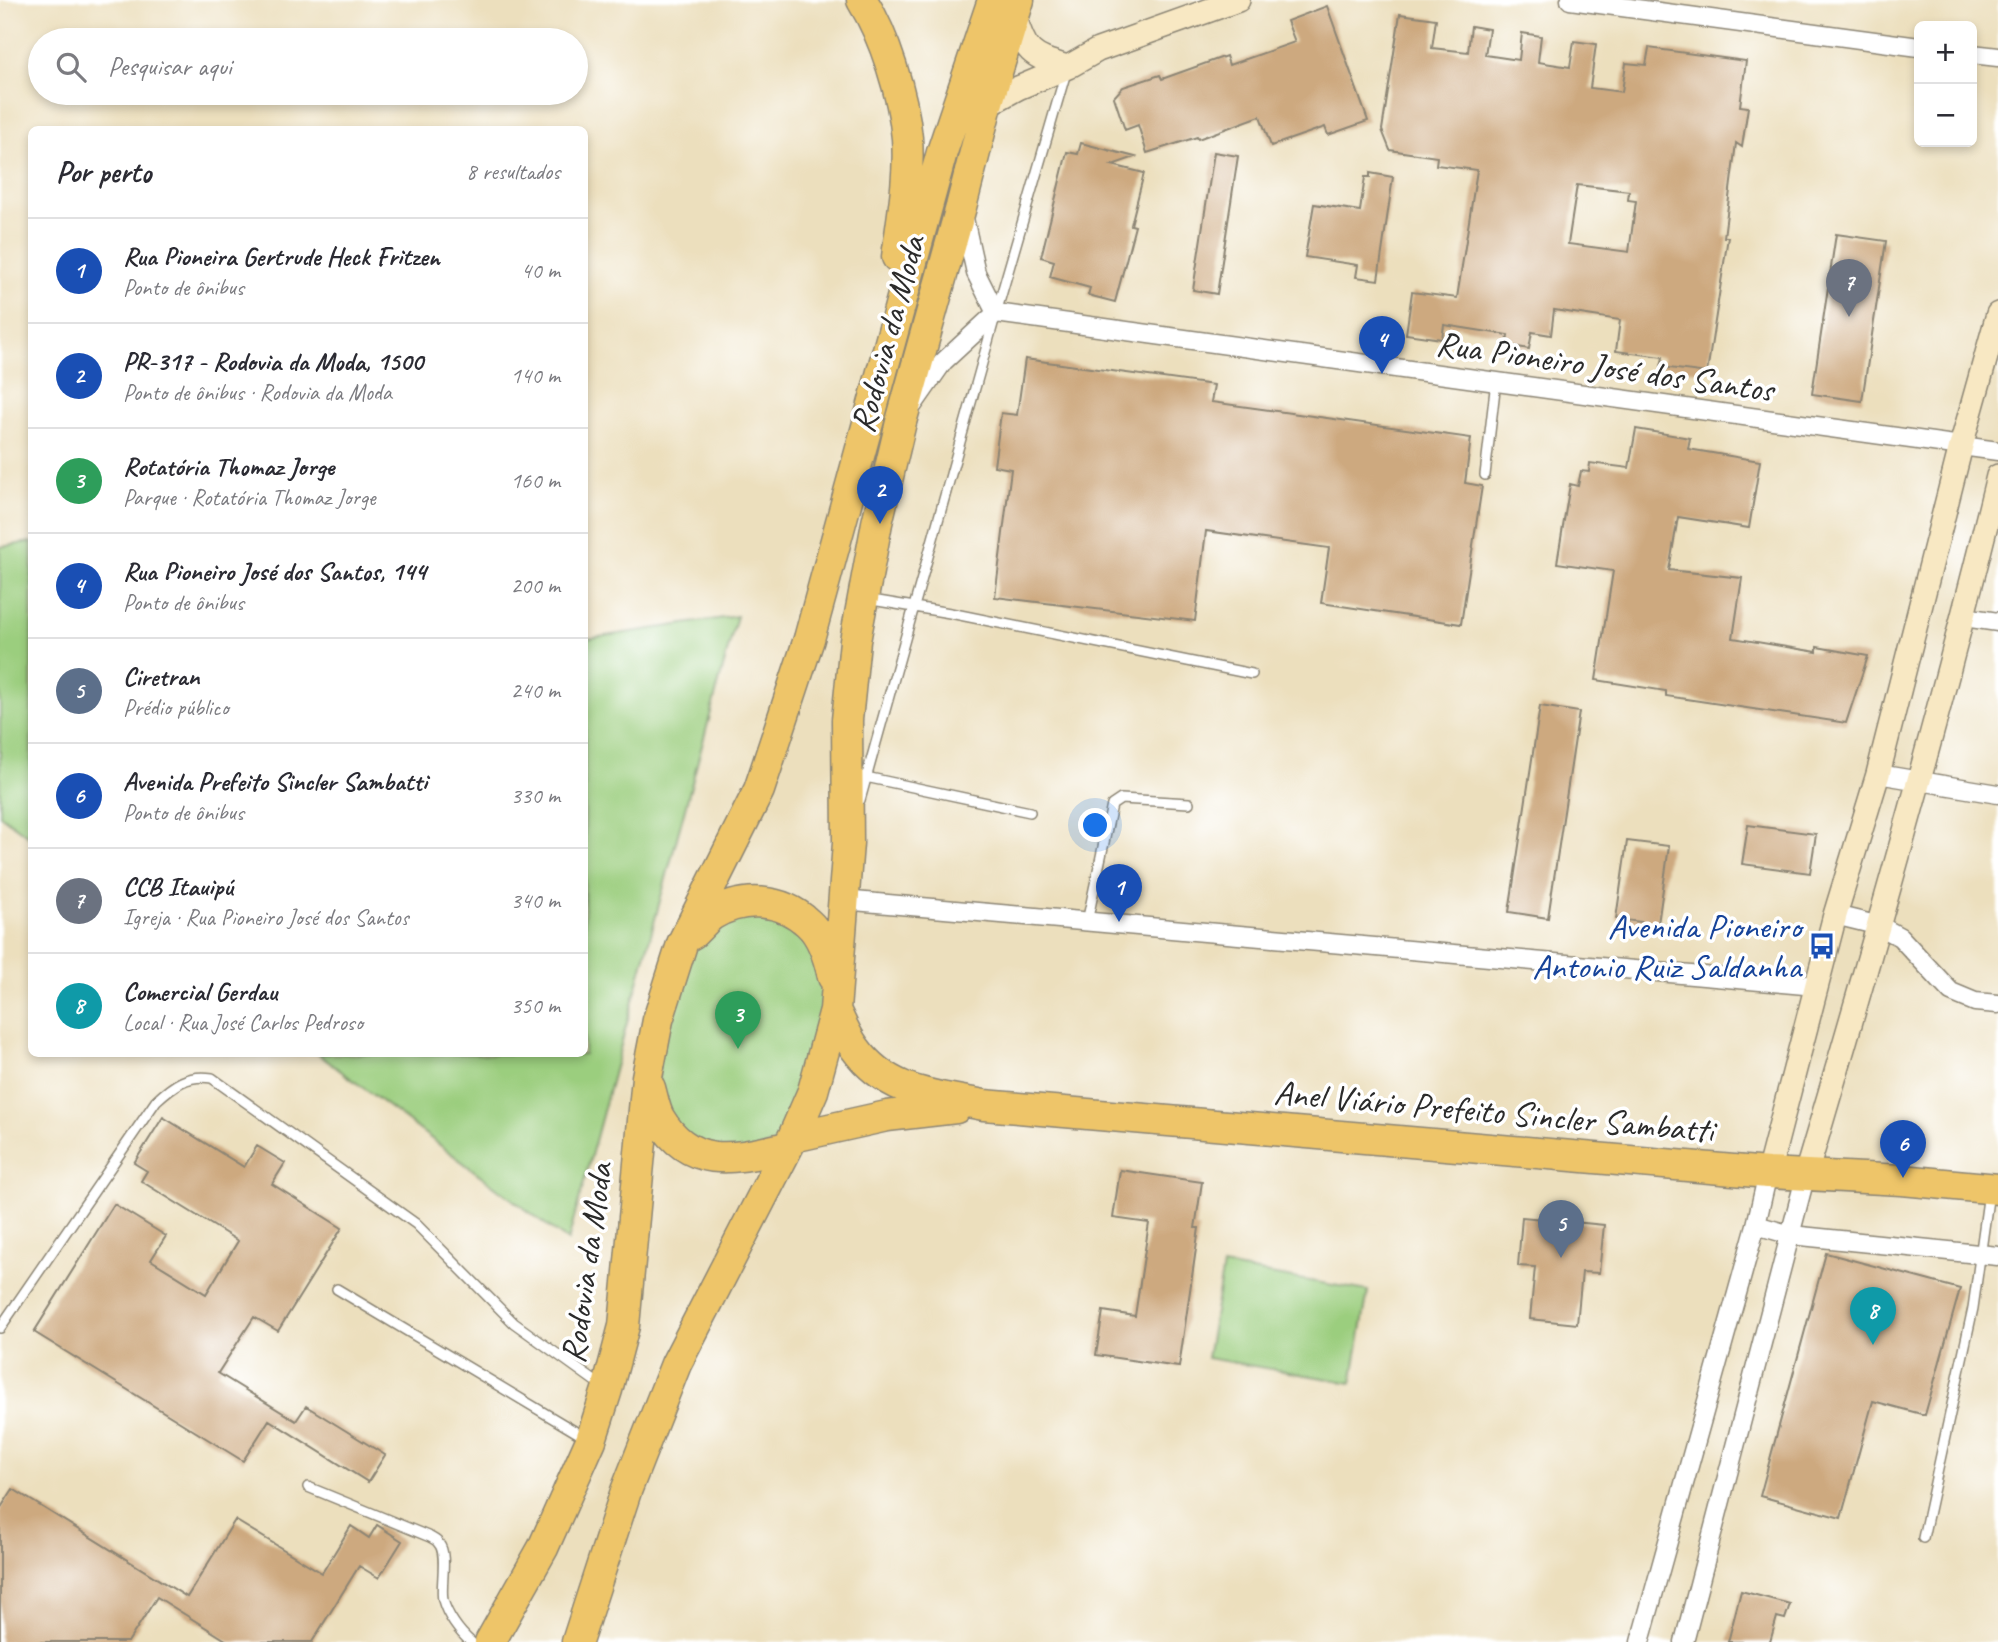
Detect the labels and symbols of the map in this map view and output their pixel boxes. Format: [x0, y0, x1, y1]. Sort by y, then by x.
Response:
street label: Rodovia da Moda [840, 228, 936, 437]
pin: 7 [1826, 259, 1872, 317]
pin: 4 [1359, 316, 1405, 374]
street label: Rua Pioneiro José dos Santos [1434, 321, 1779, 413]
pin: 2 [857, 466, 903, 524]
your location [1078, 808, 1112, 842]
pin: 1 [1096, 864, 1142, 922]
place label: Avenida Pioneiro Antonio Ruiz Saldanha [1532, 904, 1805, 989]
bus stop icon: Avenida Pioneiro Antonio Ruiz Saldanha [1807, 931, 1837, 961]
pin: 3 [715, 991, 761, 1049]
street label: Anel Viário Prefeito Sincler Sambatti [1272, 1070, 1720, 1154]
pin: 6 [1880, 1120, 1926, 1178]
street label: Rodovia da Moda [550, 1157, 623, 1366]
pin: 5 [1538, 1200, 1584, 1258]
pin: 8 [1850, 1287, 1896, 1345]

